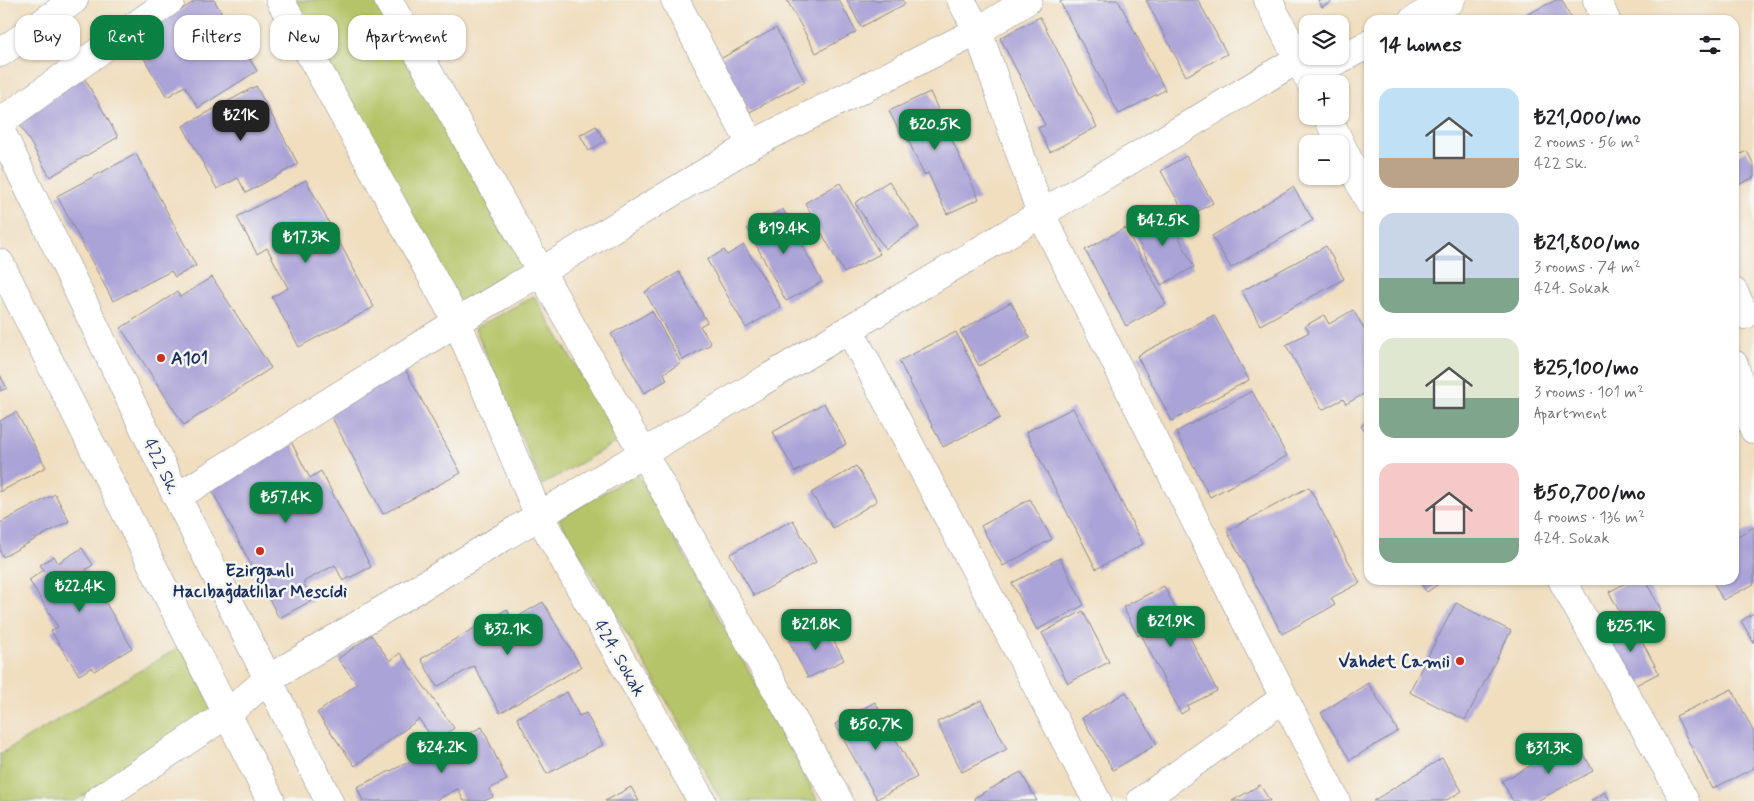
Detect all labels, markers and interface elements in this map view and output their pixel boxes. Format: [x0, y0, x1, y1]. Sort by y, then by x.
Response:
chip: Buy [15, 15, 80, 60]
chip: Rent [90, 15, 164, 60]
chip: Filters [174, 15, 260, 60]
chip: New [270, 15, 338, 60]
chip: Apartment [348, 15, 466, 60]
map controls [1299, 15, 1349, 185]
button: layers [1299, 15, 1349, 65]
text: 14 homes [1379, 31, 1462, 59]
icon: filters [1696, 31, 1724, 59]
button: + [1299, 75, 1349, 125]
pin: ₺21K [211, 100, 271, 142]
text: ₺21,000/mo [1534, 104, 1641, 132]
text: ₺21K [223, 105, 259, 126]
pin: ₺20.5K [894, 108, 976, 151]
icon: home [1419, 108, 1479, 168]
text: ₺20.5K [910, 114, 960, 135]
text: 2 rooms · 56 m² [1534, 132, 1641, 153]
button: − [1299, 135, 1349, 185]
text: 422 Sk. [1534, 153, 1587, 174]
pin: ₺42.5K [1122, 204, 1204, 247]
text: ₺42.5K [1137, 210, 1189, 231]
pin: ₺19.4K [743, 212, 825, 255]
text: ₺19.4K [759, 218, 809, 239]
pin: ₺17.3K [265, 222, 347, 264]
text: ₺17.3K [283, 227, 329, 248]
text: ₺21,800/mo [1534, 229, 1640, 257]
icon: home [1419, 233, 1479, 293]
text: 3 rooms · 74 m² [1534, 257, 1641, 278]
text: 424. Sokak [1534, 278, 1609, 299]
place label: A101 [171, 347, 208, 371]
marker: A101 [155, 352, 167, 364]
text: ₺25,100/mo [1534, 354, 1639, 382]
icon: home [1419, 358, 1479, 418]
text: 3 rooms · 101 m² [1534, 382, 1644, 403]
text: Apartment [1534, 403, 1607, 424]
street label: 422 Sk. [137, 434, 185, 498]
text: ₺50,700/mo [1534, 479, 1645, 507]
pin: ₺57.4K [245, 482, 327, 524]
icon: home [1419, 483, 1479, 543]
text: ₺57.4K [261, 487, 311, 508]
text: 4 rooms · 136 m² [1534, 507, 1645, 528]
text: 424. Sokak [1534, 528, 1609, 549]
marker: Ezirganlı Hacıbağdatlılar Mescidi [254, 545, 266, 557]
place label: Ezirganlı Hacıbağdatlılar Mescidi [173, 559, 347, 604]
pin: ₺22.4K [39, 570, 121, 613]
text: ₺22.4K [55, 576, 105, 597]
pin: ₺21.9K [1130, 606, 1212, 648]
pin: ₺21.8K [775, 608, 857, 651]
pin: ₺25.1K [1590, 610, 1672, 653]
text: ₺21.9K [1148, 611, 1194, 632]
pin: ₺32.1K [467, 614, 549, 656]
text: ₺21.8K [792, 614, 840, 635]
street label: 424. Sokak [588, 616, 651, 701]
text: ₺25.1K [1607, 616, 1655, 637]
text: ₺32.1K [485, 619, 531, 640]
place label: Vahdet Camii [1339, 650, 1450, 674]
marker: Vahdet Camii [1454, 655, 1466, 667]
pin: ₺50.7K [835, 708, 917, 751]
text: ₺50.7K [850, 714, 902, 735]
pin: ₺24.2K [401, 732, 483, 774]
pin: ₺31.3K [1508, 732, 1590, 775]
text: ₺24.2K [417, 737, 467, 758]
text: ₺31.3K [1526, 738, 1572, 759]

